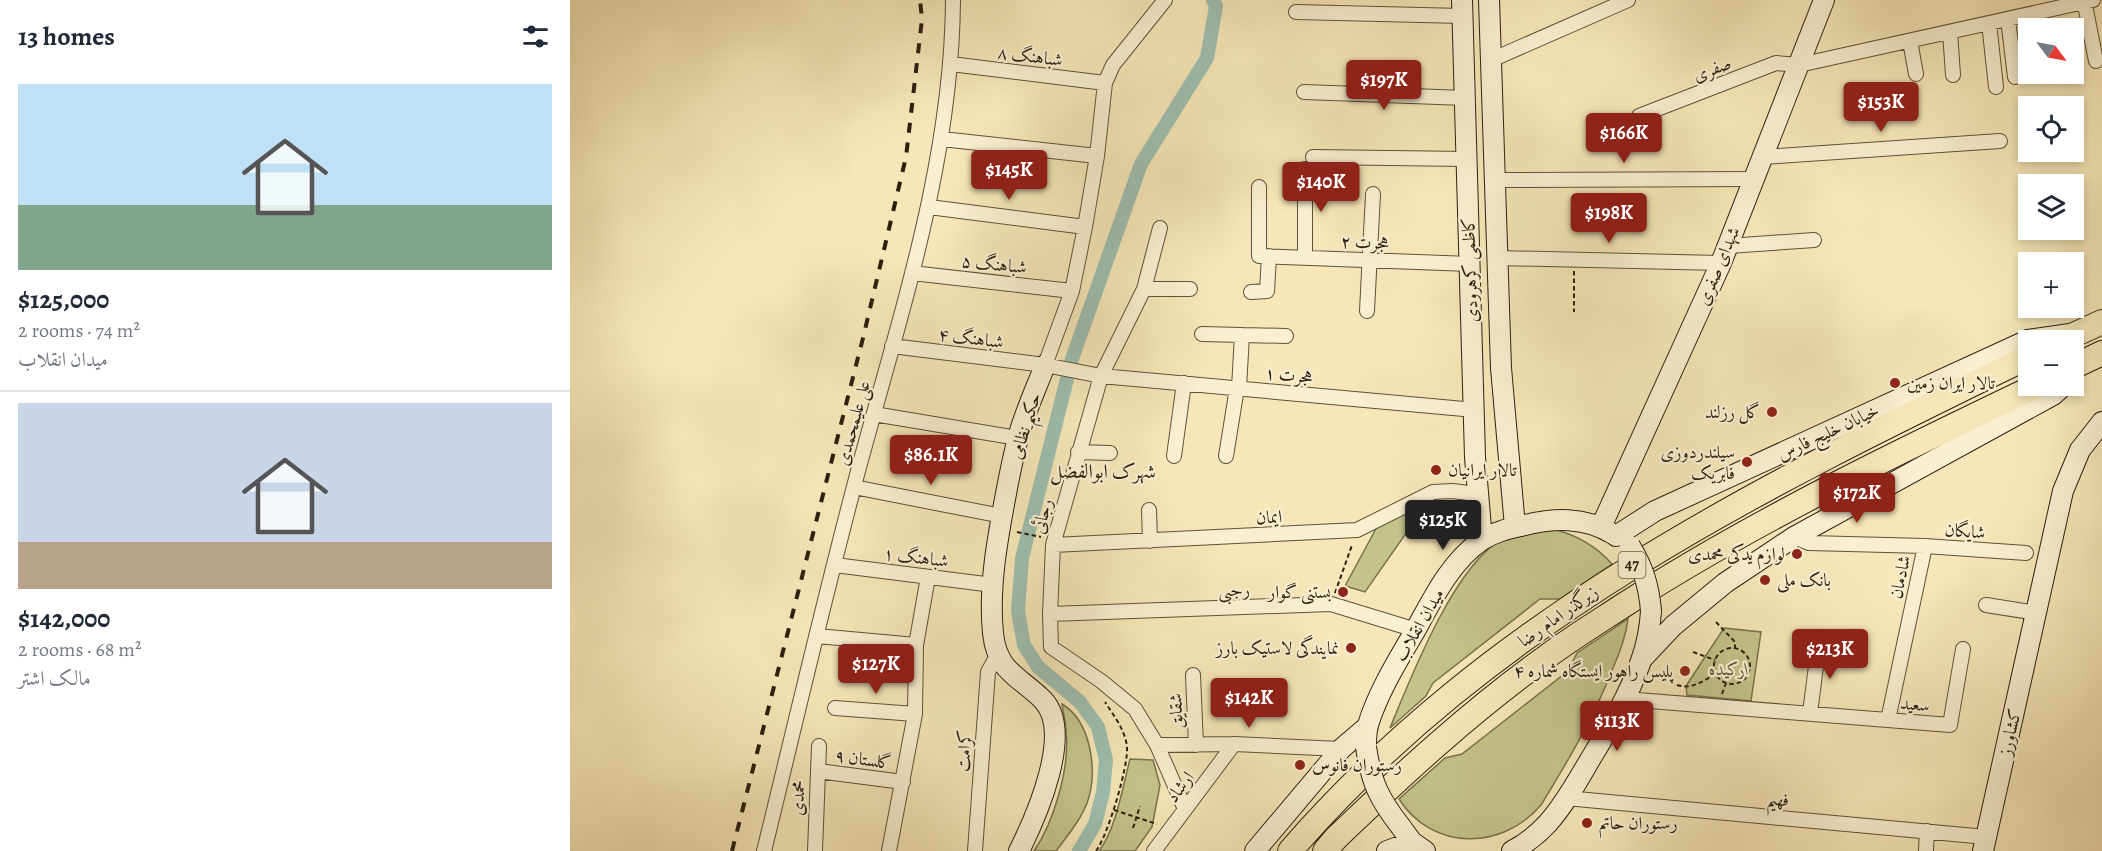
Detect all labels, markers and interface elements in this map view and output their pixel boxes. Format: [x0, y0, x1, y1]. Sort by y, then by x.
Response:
north arrow [2018, 18, 2084, 84]
map controls [2018, 18, 2084, 396]
text: 13 homes [18, 19, 115, 54]
icon: filters [519, 20, 552, 53]
street label: شباهنگ ۸ [996, 40, 1064, 72]
street label: صفری [1689, 51, 1735, 87]
pin: $197K [1342, 60, 1426, 111]
text: $197K [1360, 66, 1408, 93]
pin: $153K [1839, 82, 1923, 133]
text: $153K [1858, 88, 1904, 115]
button: locate [2018, 96, 2084, 162]
pin: $166K [1582, 113, 1666, 164]
text: $166K [1600, 119, 1648, 146]
icon: home [231, 123, 339, 231]
pin: $145K [967, 150, 1051, 201]
text: $145K [985, 156, 1033, 183]
pin: $140K [1279, 162, 1363, 213]
text: $140K [1296, 168, 1346, 195]
button: layers [2018, 174, 2084, 240]
pin: $198K [1567, 193, 1651, 244]
text: $198K [1585, 199, 1633, 226]
street label: کاظمی کرهرودی [1456, 217, 1484, 323]
street label: شهدای صفری [1691, 223, 1745, 309]
street label: هجرت ۲ [1340, 229, 1390, 255]
street label: شباهنگ ۵ [960, 249, 1028, 279]
button: + [2018, 252, 2084, 318]
text: $125,000 [18, 282, 109, 317]
text: 2 rooms · 74 m² [18, 317, 140, 344]
street label: شباهنگ ۴ [937, 322, 1005, 354]
button: − [2018, 330, 2084, 396]
text: میدان انقلاب [18, 346, 108, 373]
street label: هجرت ۱ [1264, 361, 1314, 389]
place label: تالار ایران زمین [1907, 371, 1996, 395]
marker: تالار ایران زمین [1888, 376, 1902, 390]
street label: علی علیمحمدی [830, 378, 877, 469]
street label: حکیم نظامی [1004, 390, 1052, 464]
street label: خیابان خلیج فارس [1773, 398, 1885, 470]
place label: گل رزلند [1705, 400, 1760, 424]
marker: گل رزلند [1765, 405, 1779, 419]
pin: $86.1K [882, 435, 980, 486]
place label: سیلندردوزی فابریک [1661, 440, 1735, 485]
text: $86.1K [904, 441, 958, 468]
icon: home [231, 442, 339, 550]
marker: سیلندردوزی فابریک [1740, 455, 1754, 469]
district label: شهرک ابوالفضل [1050, 458, 1156, 486]
place label: تالار ایرانیان [1448, 458, 1517, 482]
marker: تالار ایرانیان [1429, 463, 1443, 477]
pin: $172K [1815, 473, 1899, 524]
text: $172K [1833, 479, 1881, 506]
street label: رجائی [1026, 496, 1058, 536]
pin: $125K [1401, 500, 1485, 551]
street label: ایمان [1255, 504, 1283, 530]
text: $125K [1419, 506, 1467, 533]
street label: شایگان [1944, 518, 1986, 544]
street label: شباهنگ ۱ [882, 541, 950, 573]
place label: لوازم یدکی محمدی [1688, 542, 1785, 570]
marker: لوازم یدکی محمدی [1790, 547, 1804, 561]
road number: 47 [1618, 552, 1646, 578]
street label: شادمان [1884, 553, 1916, 601]
place label: بانک ملی [1777, 568, 1831, 593]
marker: بانک ملی [1758, 573, 1772, 587]
street label: رجبی [1218, 577, 1251, 606]
street label: زیرگذر امام رضا [1513, 579, 1605, 656]
place label: بستنی گوار [1266, 580, 1331, 605]
street label: میدان انقلاب [1388, 584, 1450, 666]
marker: بستنی گوار [1336, 585, 1350, 599]
text: $142,000 [18, 601, 110, 636]
pin: $213K [1788, 629, 1872, 680]
place label: نمایندگی لاستیک بارز [1214, 634, 1339, 660]
text: $213K [1806, 635, 1854, 662]
text: 2 rooms · 68 m² [18, 636, 142, 663]
marker: نمایندگی لاستیک بارز [1344, 641, 1358, 655]
pin: $127K [834, 644, 918, 695]
text: $127K [852, 650, 900, 677]
park label: ارکیده [1709, 657, 1749, 681]
place label: پلیس راهور ایستگاه شماره ۴ [1514, 659, 1675, 684]
marker: پلیس راهور ایستگاه شماره ۴ [1678, 664, 1692, 678]
text: مالک اشتر [18, 665, 91, 692]
pin: $142K [1207, 678, 1291, 729]
text: $142K [1225, 684, 1273, 711]
street label: سعید [1899, 691, 1931, 717]
street label: شقایق [1163, 693, 1189, 729]
pin: $113K [1575, 701, 1659, 752]
street label: کشاورز [1992, 706, 2027, 760]
text: $113K [1594, 707, 1640, 734]
street label: کرامت [951, 729, 977, 773]
street label: گلستان ۹ [833, 743, 893, 775]
place label: رستوران فانوس [1312, 753, 1402, 777]
marker: رستوران فانوس [1293, 758, 1307, 772]
street label: ارشاد [1160, 766, 1200, 808]
street label: محمدی [785, 780, 811, 816]
street label: فهیم [1765, 786, 1790, 818]
place label: رستوران حاتم [1599, 811, 1678, 839]
marker: رستوران حاتم [1580, 816, 1594, 830]

